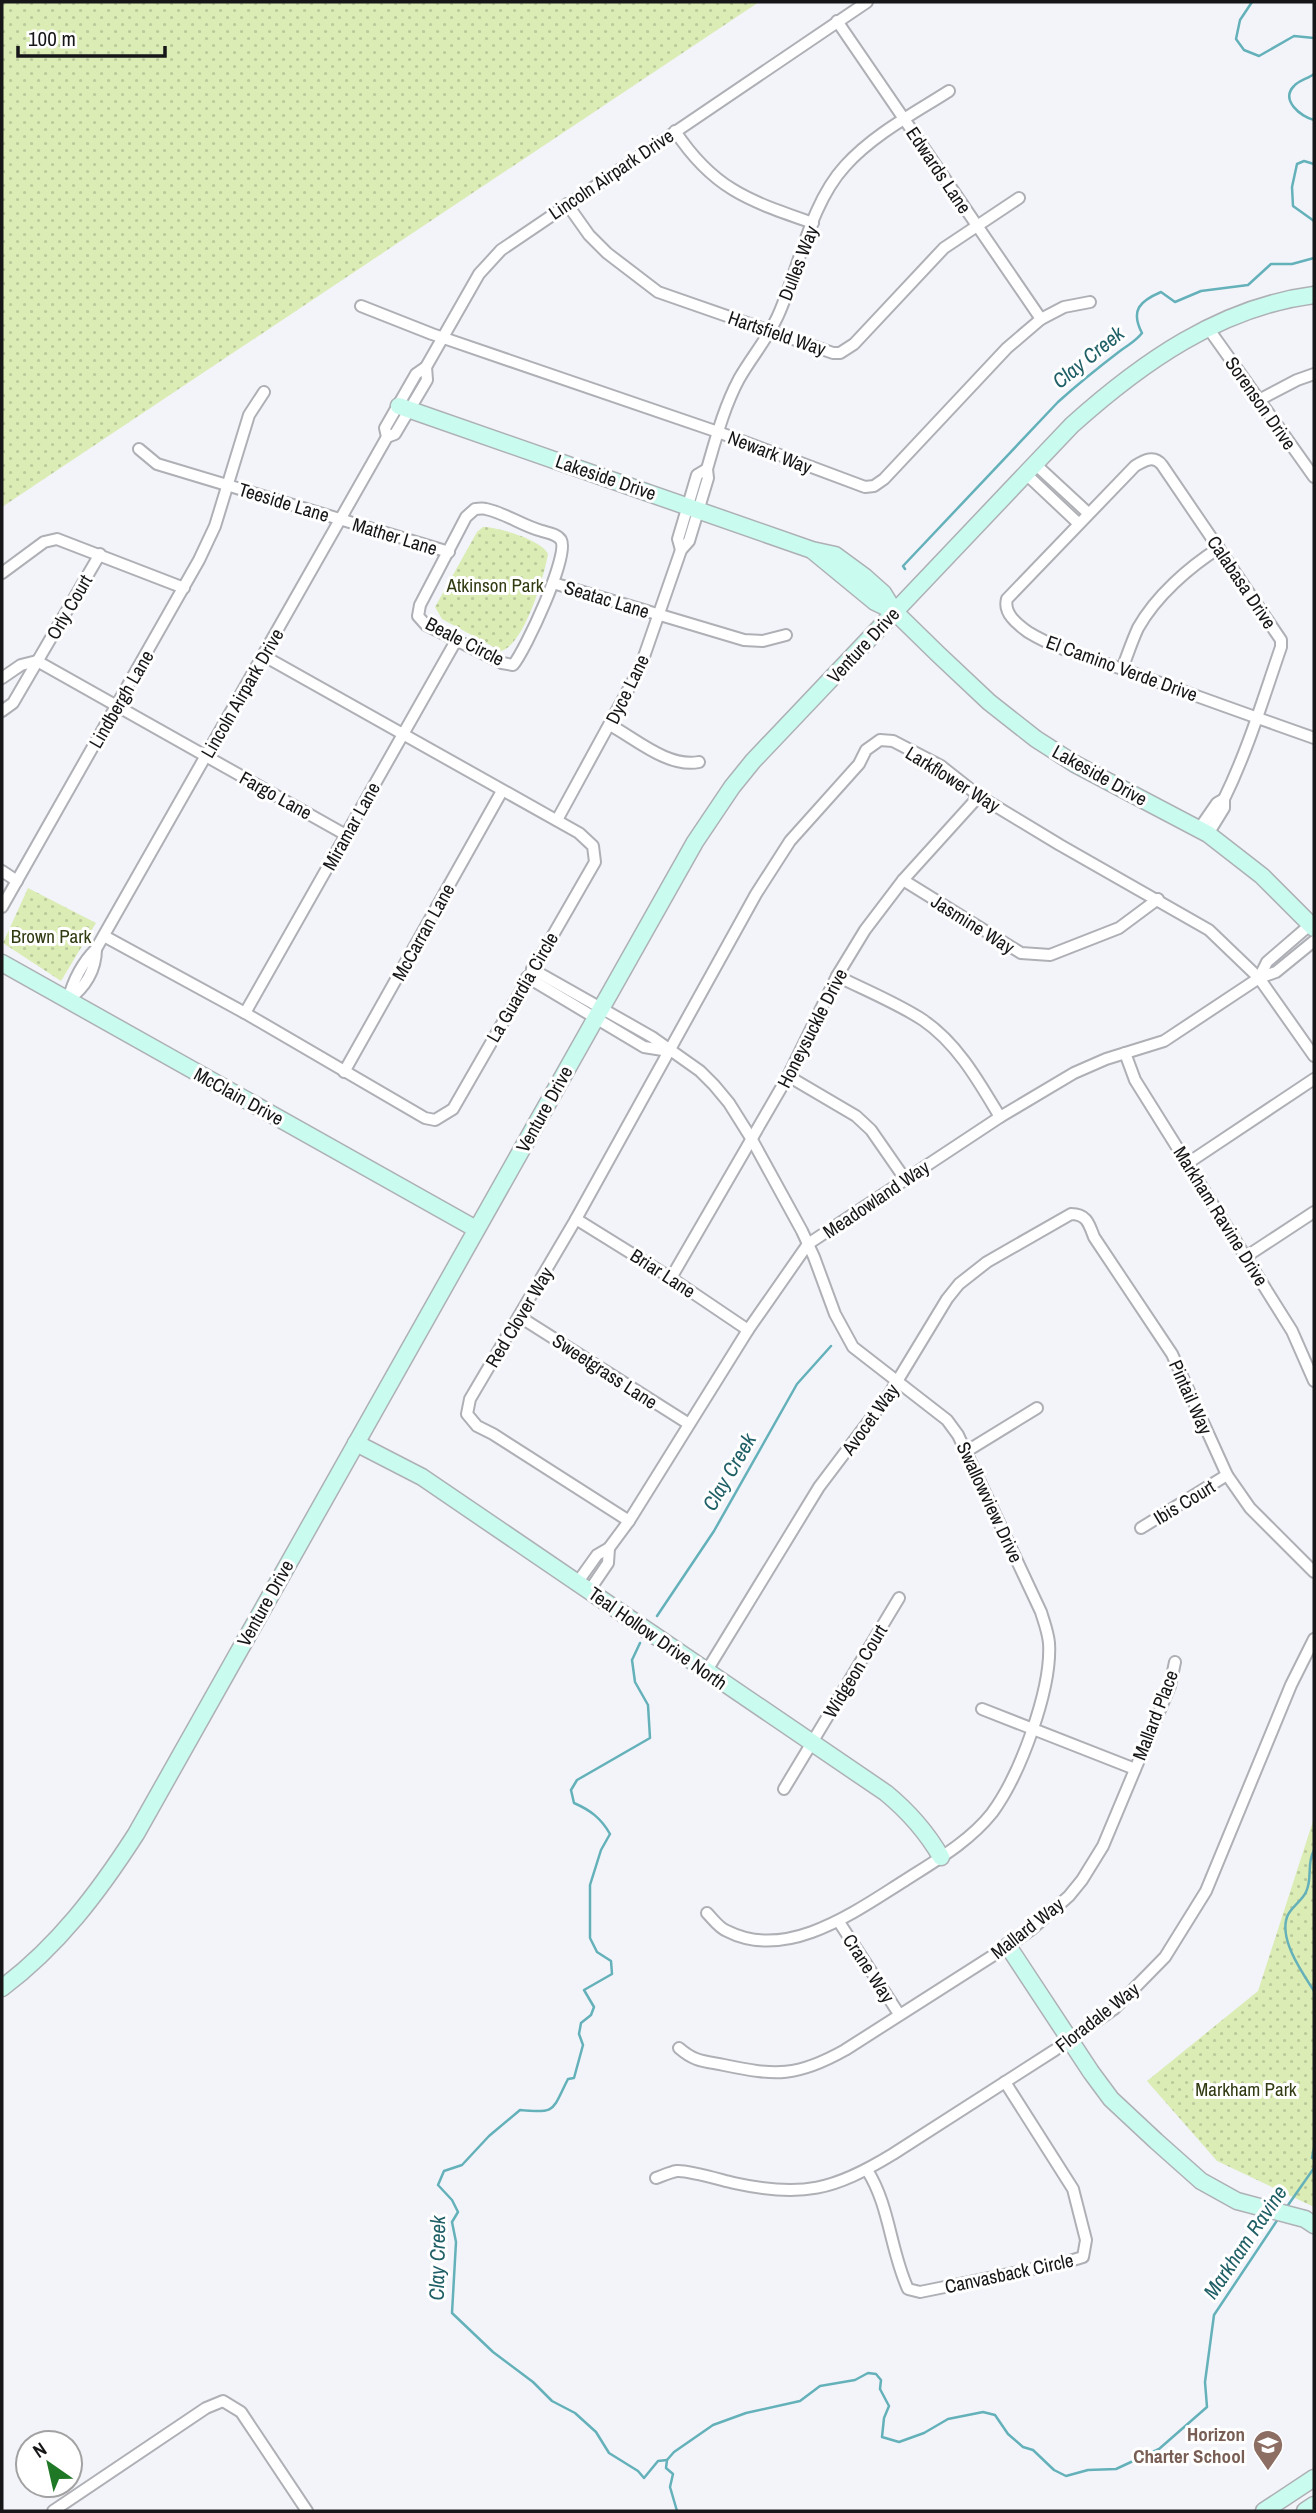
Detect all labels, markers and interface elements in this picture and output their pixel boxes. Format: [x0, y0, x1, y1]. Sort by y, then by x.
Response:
scale bar [18, 14, 164, 58]
text: 100 m [28, 24, 76, 53]
street label: Edwards Lane [900, 121, 978, 219]
street label: Lincoln Airpark Drive [543, 123, 679, 225]
street label: Dulles Way [772, 222, 824, 304]
street label: Hartsfield Way [725, 304, 829, 362]
water label: Clay Creek [1046, 318, 1131, 395]
street label: Sorenson Drive [1219, 351, 1303, 455]
street label: Newark Way [724, 424, 816, 480]
street label: Lakeside Drive [552, 448, 660, 506]
street label: Teeside Lane [235, 476, 333, 528]
street label: Mather Lane [349, 511, 441, 561]
street label: Calabasa Drive [1201, 530, 1283, 634]
street label: Orly Court [40, 569, 98, 644]
park label: Atkinson Park [446, 572, 544, 598]
street label: Seatac Lane [561, 574, 653, 624]
street label: Venture Drive [821, 601, 905, 689]
street label: Beale Circle [421, 610, 509, 672]
street label: Lincoln Airpark Drive [194, 624, 290, 762]
street label: El Camino Verde Drive [1043, 629, 1201, 707]
street label: Lindbergh Lane [82, 645, 160, 753]
street label: Dyce Lane [599, 650, 655, 728]
street label: Lakeside Drive [1048, 738, 1152, 812]
street label: Larkflower Way [901, 740, 1005, 818]
street label: Fargo Lane [235, 764, 317, 826]
street label: Miramar Lane [316, 777, 386, 875]
street label: McCarran Lane [386, 879, 460, 985]
street label: Jasmine Way [926, 888, 1020, 960]
park label: Brown Park [11, 923, 91, 949]
street label: La Guardia Circle [480, 927, 564, 1047]
street label: Honeysuckle Drive [771, 964, 853, 1092]
street label: McClain Drive [190, 1061, 288, 1131]
street label: Venture Drive [510, 1061, 578, 1157]
street label: Markham Ravine Drive [1168, 1141, 1274, 1291]
street label: Meadowland Way [818, 1154, 935, 1244]
street label: Briar Lane [625, 1242, 701, 1304]
street label: Red Clover Way [479, 1262, 559, 1372]
street label: Sweetgrass Lane [547, 1327, 663, 1415]
street label: Pintail Way [1163, 1356, 1219, 1439]
street label: Avocet Way [835, 1378, 905, 1461]
water label: Clay Creek [695, 1427, 764, 1516]
street label: Swallowview Drive [951, 1437, 1029, 1567]
street label: Ibis Court [1148, 1473, 1220, 1531]
street label: Venture Drive [231, 1555, 299, 1651]
street label: Teal Hollow Drive North [584, 1580, 732, 1696]
street label: Widgeon Court [817, 1619, 893, 1723]
street label: Mallard Place [1126, 1666, 1184, 1764]
street label: Mallard Way [985, 1891, 1069, 1965]
street label: Crane Way [837, 1928, 901, 2008]
street label: Floradale Way [1050, 1976, 1145, 2058]
park label: Markham Park [1195, 2076, 1297, 2102]
water label: Markham Ravine [1196, 2180, 1294, 2304]
water label: Clay Creek [422, 2214, 452, 2301]
street label: Canvasback Circle [942, 2247, 1076, 2299]
place label: Horizon Charter School [1133, 2421, 1245, 2469]
school or university icon: Horizon Charter School [1251, 2428, 1285, 2472]
north arrow [14, 2429, 84, 2499]
text: N [28, 2436, 51, 2464]

